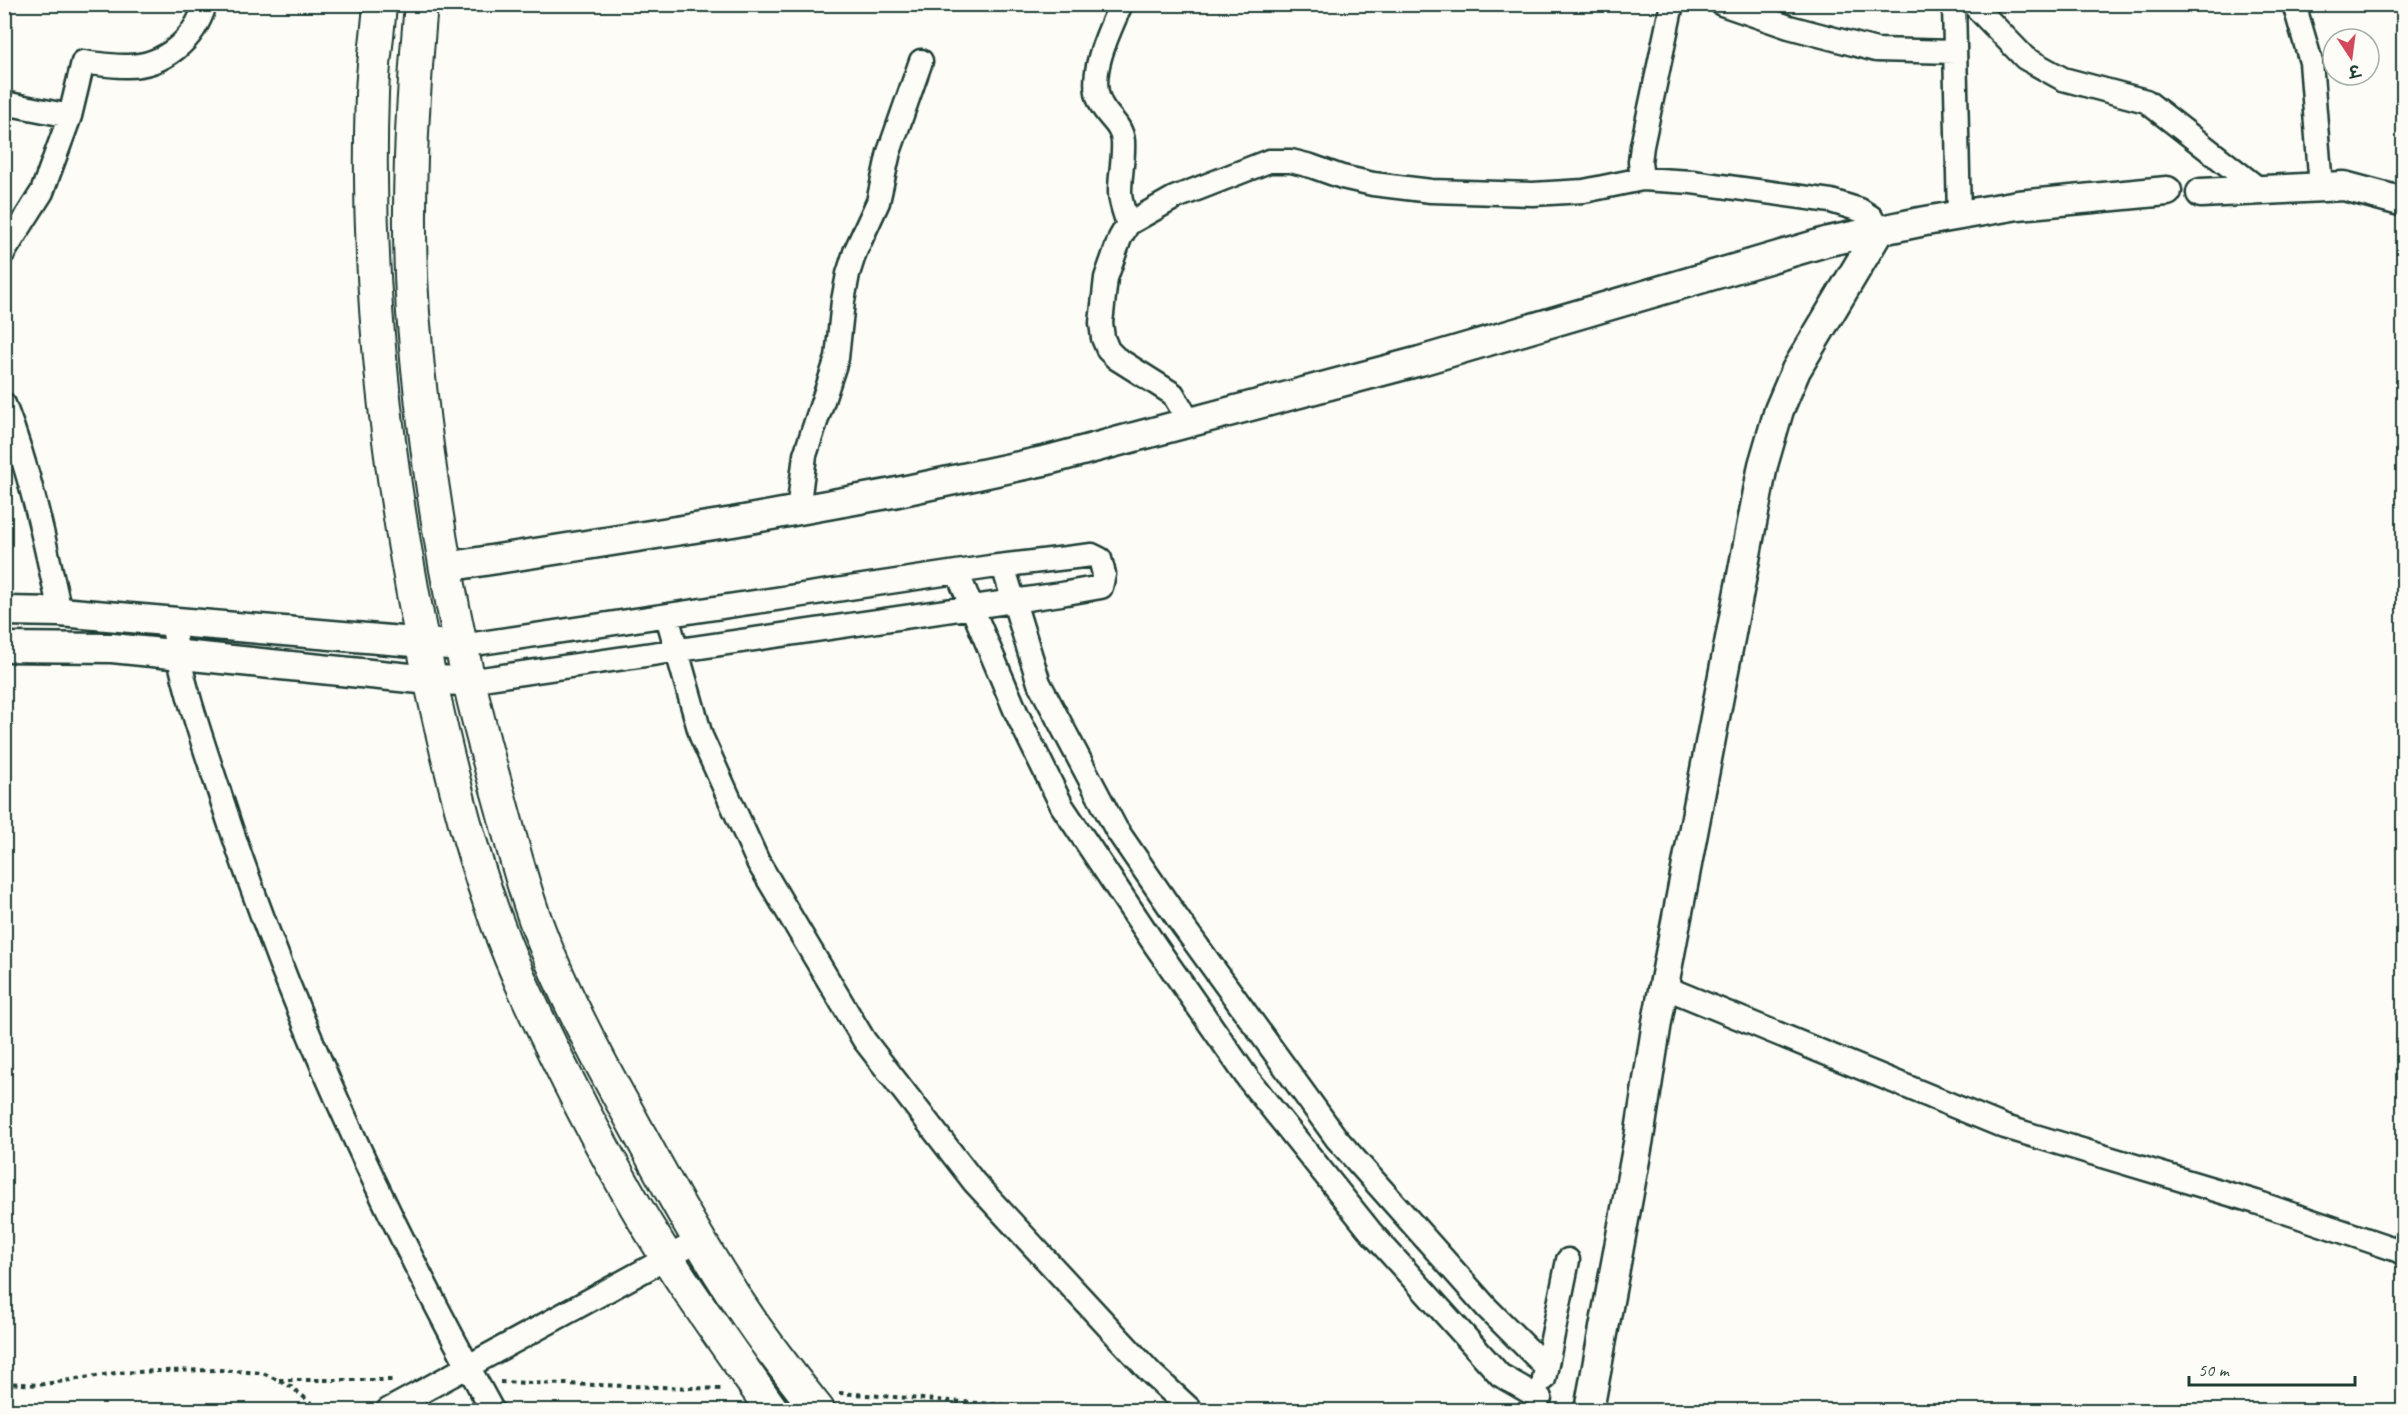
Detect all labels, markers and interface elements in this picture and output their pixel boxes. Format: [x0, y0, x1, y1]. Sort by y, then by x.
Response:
north arrow [2321, 27, 2381, 87]
text: उ [2345, 59, 2364, 82]
scale bar [2189, 1349, 2356, 1387]
text: 50 m [2198, 1359, 2231, 1381]

